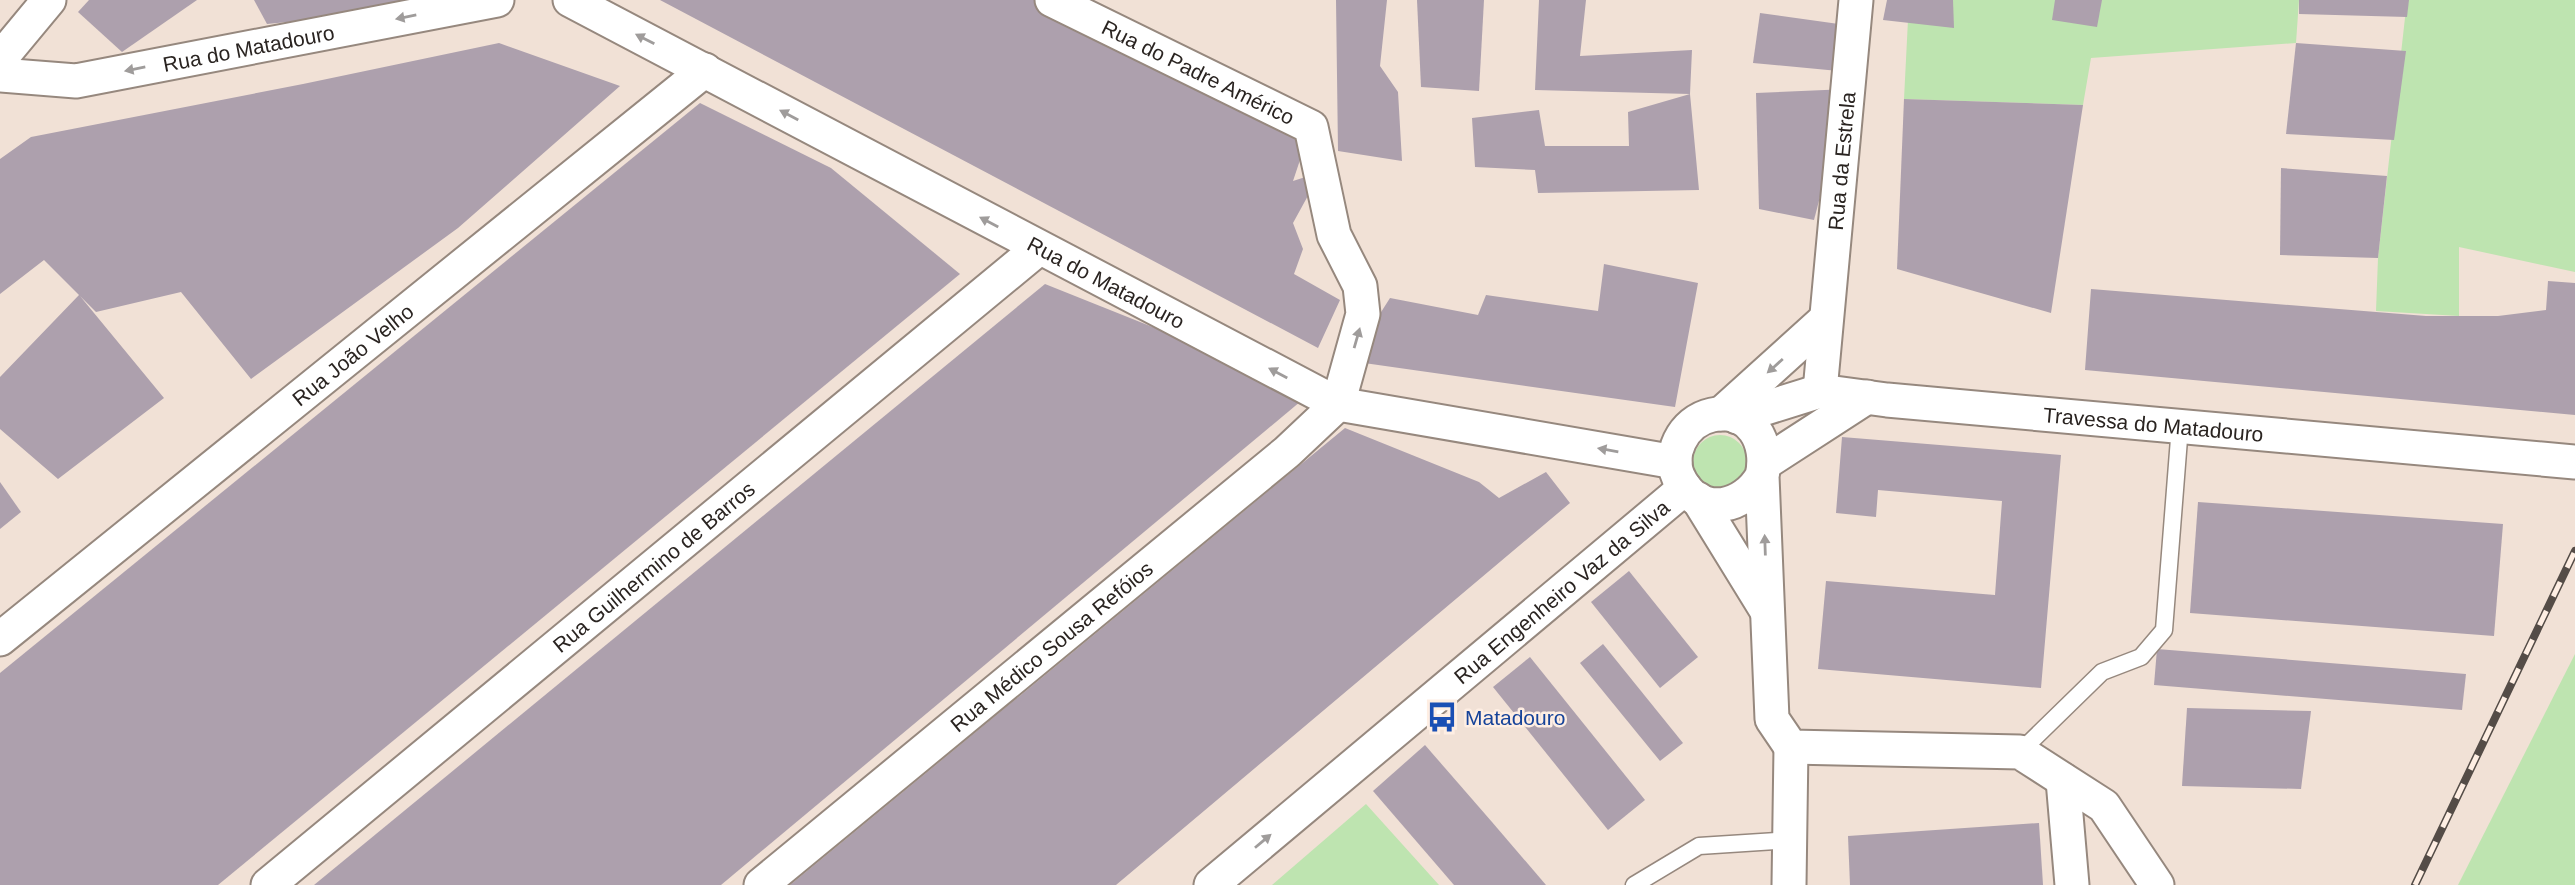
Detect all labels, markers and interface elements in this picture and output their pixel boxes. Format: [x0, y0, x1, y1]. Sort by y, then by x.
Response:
one-way arrow [395, 12, 417, 23]
street label: Rua do Padre Américo [1098, 15, 1298, 129]
street label: Rua do Matadouro [161, 20, 336, 76]
one-way arrow [635, 33, 655, 44]
one-way arrow [124, 64, 146, 75]
street label: Rua da Estrela [1823, 90, 1859, 231]
one-way arrow [778, 109, 798, 121]
one-way arrow [979, 216, 999, 228]
street label: Rua do Matadouro [1024, 231, 1189, 333]
street label: Rua João Velho [288, 299, 417, 410]
one-way arrow [1352, 328, 1362, 349]
one-way arrow [1766, 358, 1783, 373]
one-way arrow [1268, 367, 1288, 378]
street label: Travessa do Matadouro [2042, 403, 2265, 445]
one-way arrow [1597, 444, 1619, 455]
street label: Rua Guilhermino de Barros [548, 477, 759, 656]
street label: Rua Engenheiro Vaz da Silva [1449, 495, 1674, 688]
one-way arrow [1760, 534, 1771, 556]
street label: Rua Médico Sousa Refóios [946, 556, 1157, 736]
bus stop icon: Matadouro [1425, 700, 1459, 734]
place label: Matadouro [1465, 706, 1565, 729]
one-way arrow [1255, 834, 1272, 849]

